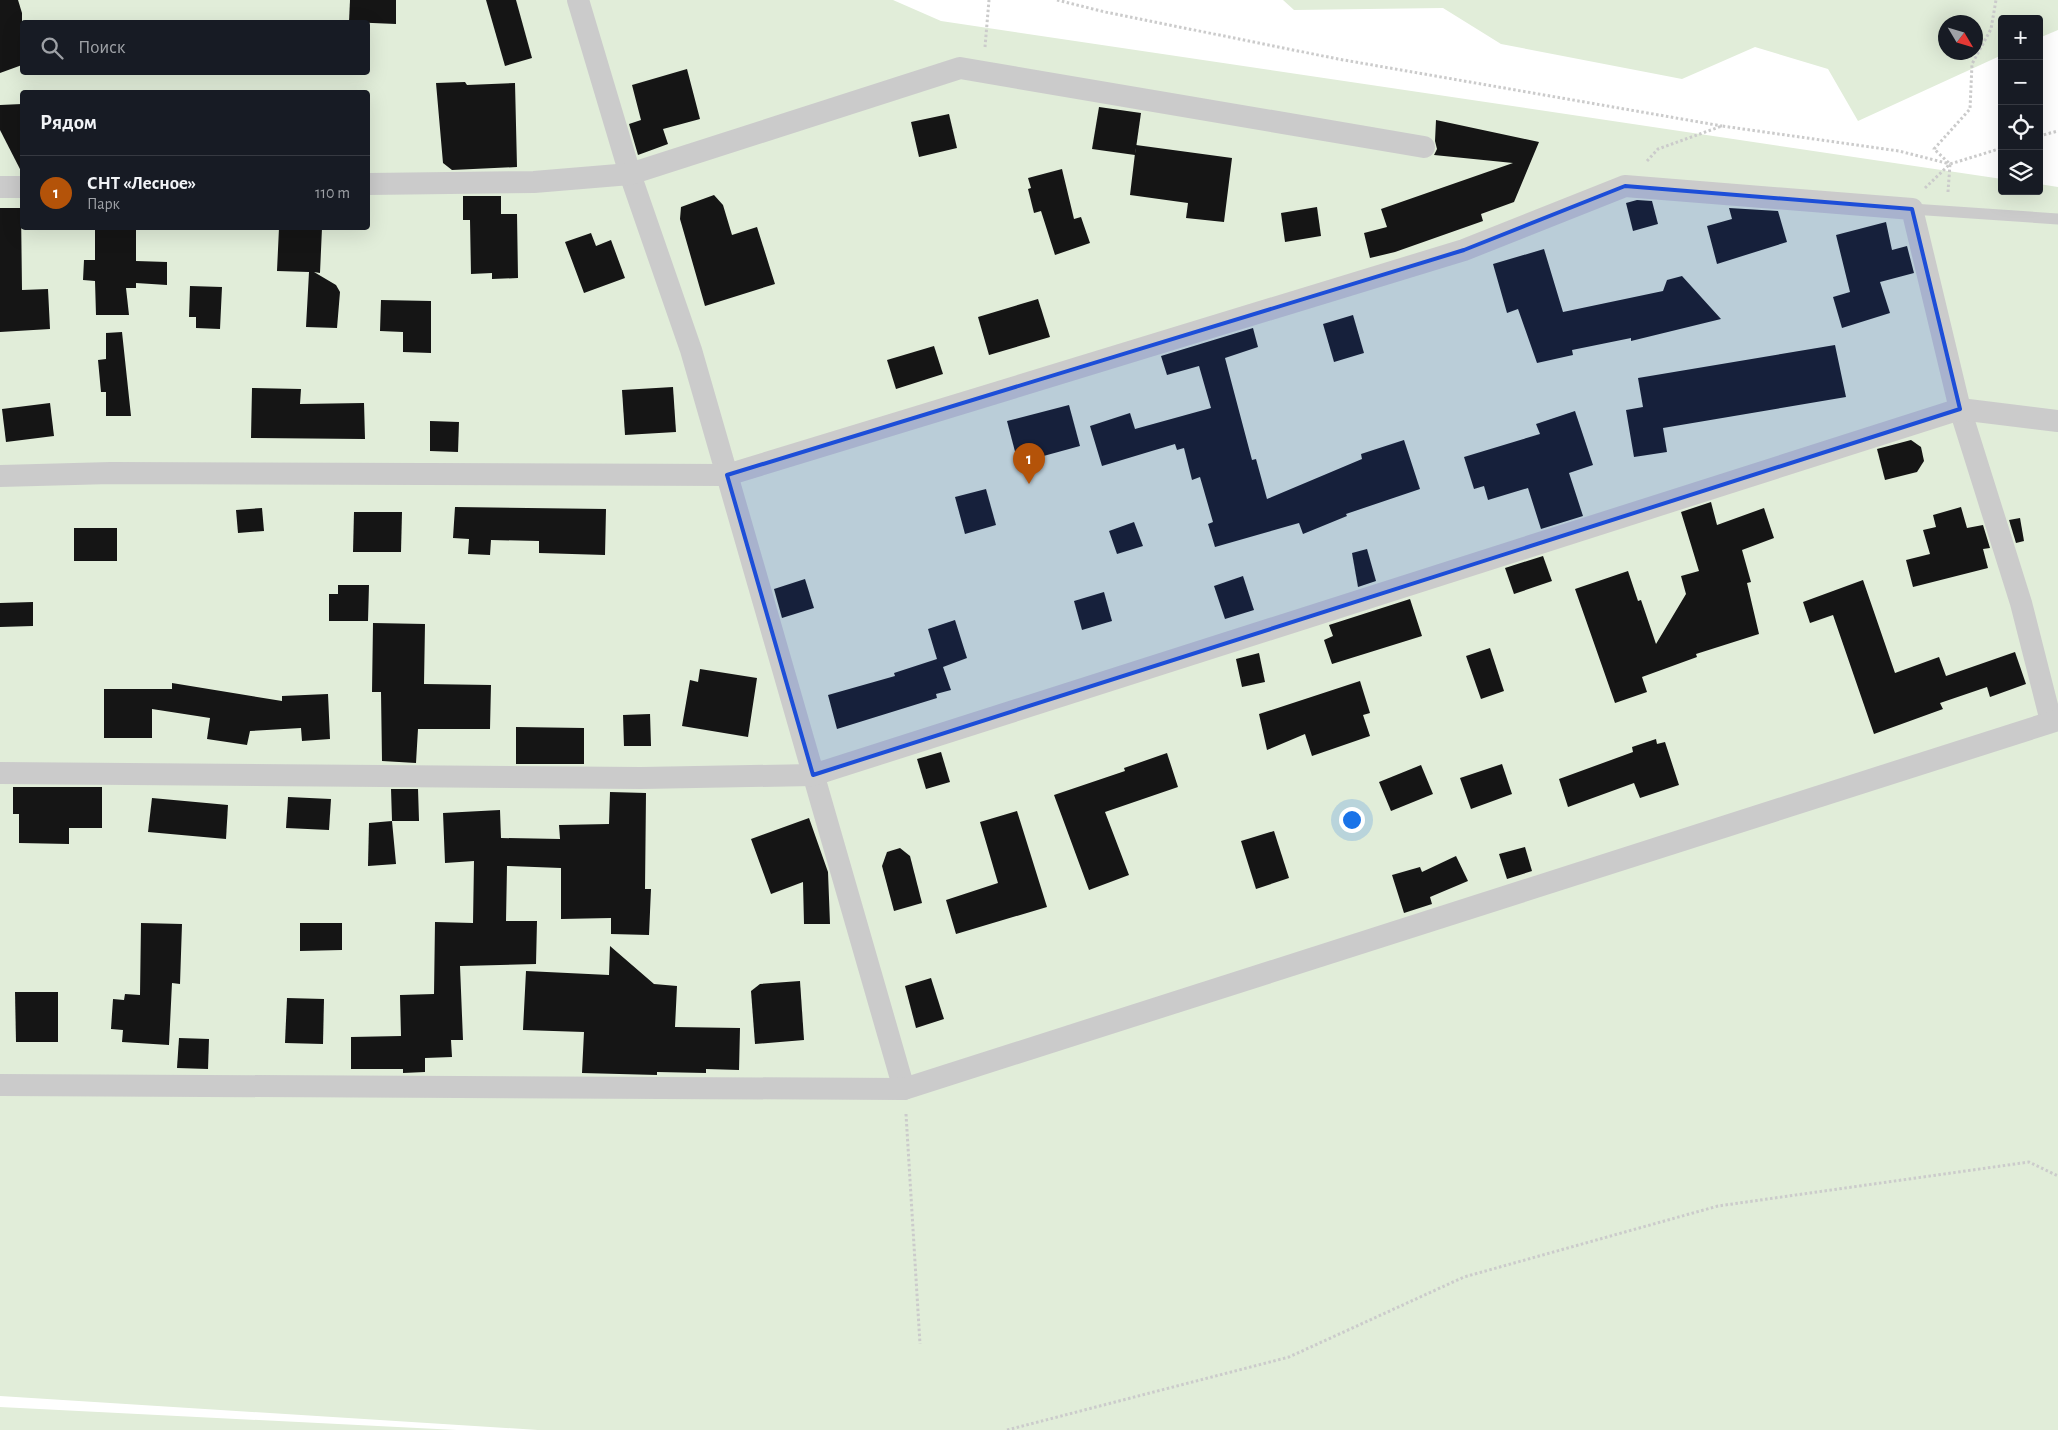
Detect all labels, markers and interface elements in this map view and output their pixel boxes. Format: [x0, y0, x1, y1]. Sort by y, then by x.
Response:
north arrow [1938, 15, 1983, 60]
map controls [1998, 15, 2043, 195]
button: + [1998, 15, 2043, 60]
search box [20, 20, 370, 75]
icon: search [38, 34, 66, 62]
text: Поиск [78, 38, 125, 57]
button: − [1998, 60, 2043, 105]
button: locate [1998, 105, 2043, 150]
text: Рядом [40, 112, 97, 133]
button: layers [1998, 150, 2043, 195]
text: СНТ «Лесное» [87, 174, 196, 193]
text: 1 [53, 185, 59, 201]
text: 110 m [315, 185, 350, 201]
text: Парк [87, 196, 120, 212]
pin: 1 [1013, 443, 1045, 484]
your location [1339, 807, 1365, 833]

